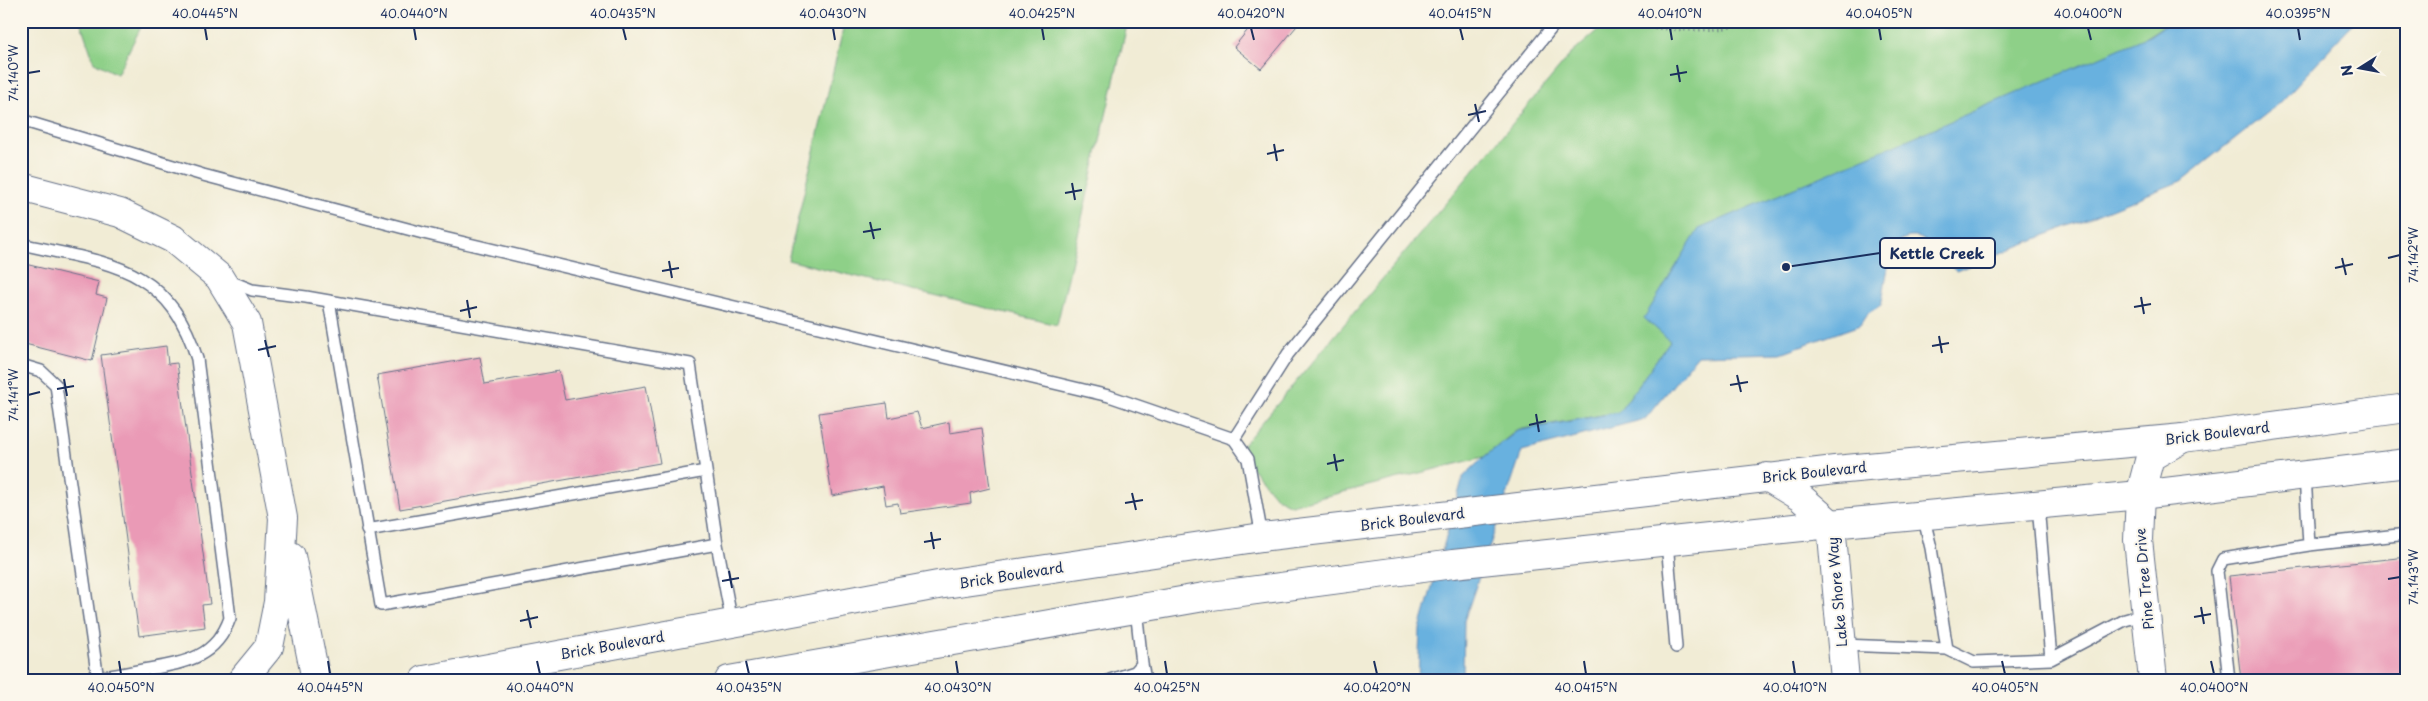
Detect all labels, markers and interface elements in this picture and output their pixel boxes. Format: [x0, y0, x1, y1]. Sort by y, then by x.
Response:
text: 40.0445°N [172, 4, 238, 22]
text: 40.0440°N [380, 4, 448, 22]
text: 40.0435°N [590, 4, 656, 22]
text: 40.0430°N [799, 4, 867, 22]
text: 40.0425°N [1009, 4, 1075, 22]
text: 40.0420°N [1217, 4, 1285, 22]
text: 40.0415°N [1428, 4, 1492, 22]
text: 40.0410°N [1638, 4, 1702, 22]
text: 40.0405°N [1845, 4, 1913, 22]
text: 40.0400°N [2054, 4, 2122, 22]
text: 40.0395°N [2265, 4, 2331, 22]
north arrow [2336, 42, 2386, 92]
text: 74.140°W [4, 44, 22, 101]
text: N [2335, 63, 2358, 78]
text: 74.142°W [2404, 226, 2422, 283]
callout: Kettle Creek [1880, 238, 1995, 268]
text: Kettle Creek [1889, 241, 1985, 264]
text: 74.141°W [4, 368, 22, 421]
street label: Brick Boulevard [2163, 416, 2271, 450]
street label: Brick Boulevard [1760, 456, 1868, 488]
street label: Brick Boulevard [1358, 502, 1466, 536]
street label: Pine Tree Drive [2129, 527, 2159, 631]
street label: Lake Shore Way [1822, 536, 1852, 648]
text: 74.143°W [2404, 548, 2422, 605]
street label: Brick Boulevard [957, 556, 1065, 594]
street label: Brick Boulevard [558, 625, 666, 665]
text: 40.0450°N [87, 678, 155, 696]
text: 40.0445°N [297, 678, 363, 696]
text: 40.0440°N [506, 678, 574, 696]
text: 40.0435°N [716, 678, 782, 696]
text: 40.0430°N [924, 678, 992, 696]
text: 40.0425°N [1134, 678, 1200, 696]
text: 40.0420°N [1343, 678, 1411, 696]
text: 40.0415°N [1554, 678, 1618, 696]
text: 40.0410°N [1763, 678, 1827, 696]
text: 40.0405°N [1971, 678, 2039, 696]
text: 40.0400°N [2180, 678, 2248, 696]

